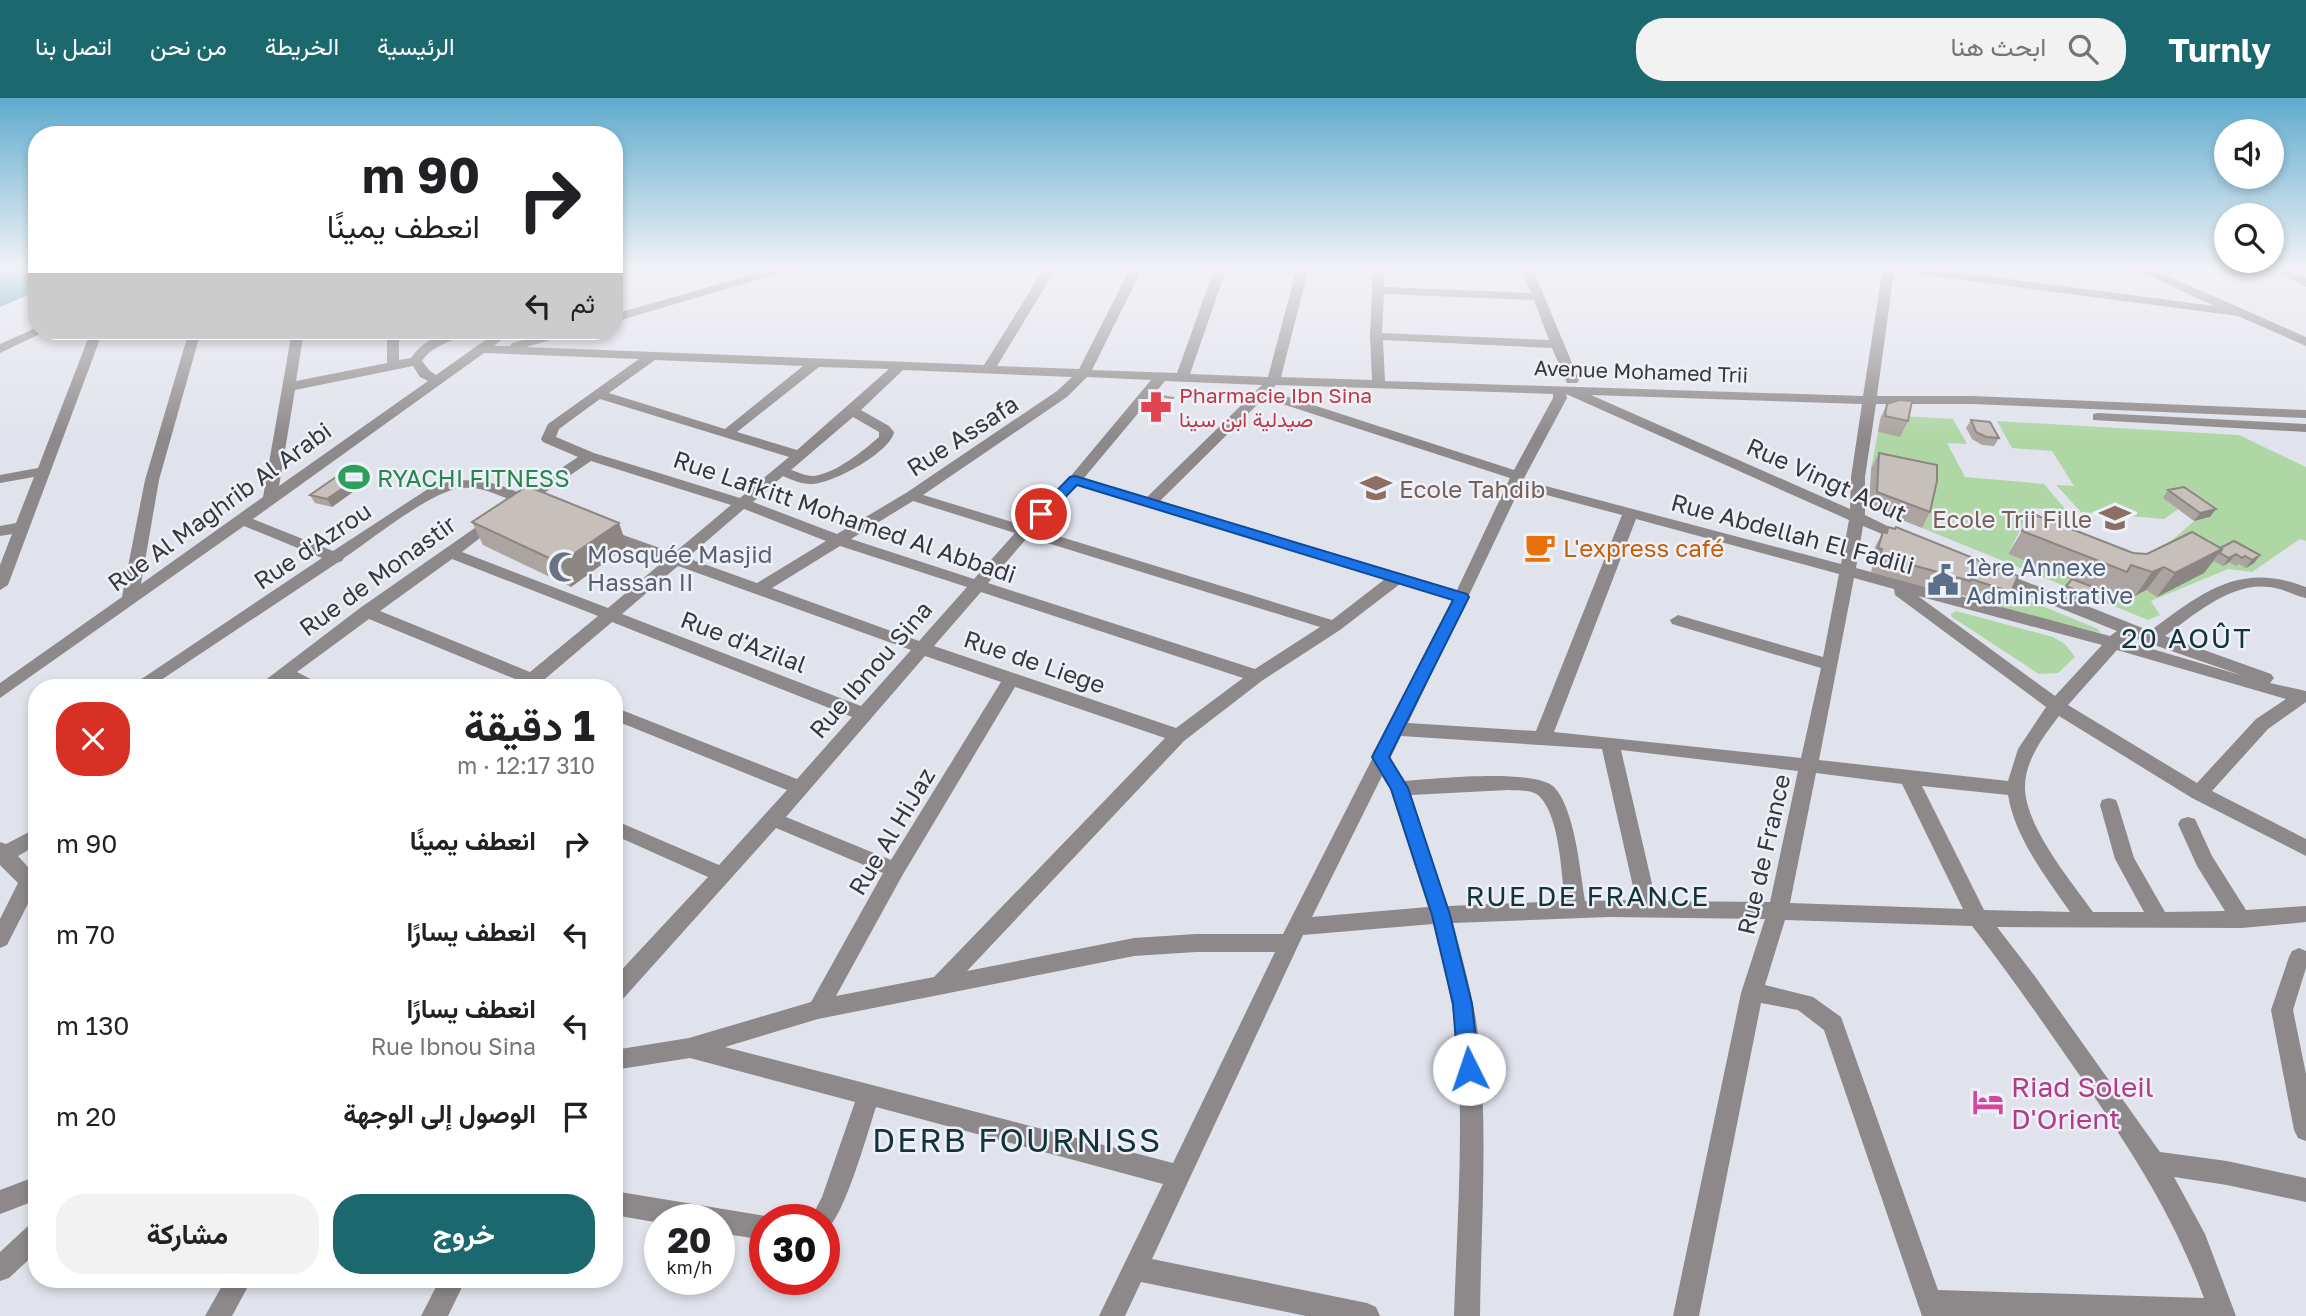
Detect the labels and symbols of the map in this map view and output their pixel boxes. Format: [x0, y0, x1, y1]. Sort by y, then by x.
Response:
street label: Avenue Mohamed Trii [1533, 354, 1749, 388]
place label: Pharmacie Ibn Sina صيدلية ابن سينا [1179, 382, 1372, 432]
street label: Rue Assafa [901, 388, 1023, 482]
pharmacy icon: Pharmacie Ibn Sina صيدلية ابن سينا [1139, 390, 1173, 424]
street label: Rue Al Maghrib Al Arabi [102, 415, 336, 597]
street label: Rue Vingt Aout [1742, 431, 1912, 527]
street label: Rue Lafkitt Mohamed Al Abbadi [670, 444, 1020, 588]
sports icon: RYACHI FITNESS [337, 460, 371, 494]
place label: RYACHI FITNESS [377, 463, 570, 492]
school or university icon: Ecole Tahdib [1359, 471, 1393, 505]
place label: Ecole Tahdib [1399, 474, 1545, 503]
pin [1011, 484, 1071, 544]
street label: Rue Abdellah El Fadili [1668, 487, 1918, 579]
street label: Rue d'Azrou [248, 495, 376, 595]
school or university icon: Ecole Trii Fille [2098, 501, 2132, 535]
place label: Ecole Trii Fille [1932, 504, 2092, 533]
street label: Rue de Monastir [293, 508, 461, 642]
cafe icon: L'express café [1523, 530, 1557, 564]
place label: L'express café [1563, 533, 1724, 562]
place label: Mosquée Masjid Hassan II [587, 539, 772, 596]
mosque icon: Mosquée Masjid Hassan II [547, 550, 581, 584]
place label: 1ère Annexe Administrative [1966, 552, 2133, 609]
public building icon: 1ère Annexe Administrative [1926, 563, 1960, 597]
street label: Rue Ibnou Sina [803, 594, 937, 744]
street label: Rue d'Azilal [677, 604, 811, 678]
district label: 20 AOÛT [2121, 621, 2253, 654]
street label: Rue de Liege [960, 623, 1110, 699]
street label: Rue Al HiJaz [842, 762, 940, 900]
street label: Rue de France [1730, 771, 1796, 937]
district label: RUE DE FRANCE [1466, 879, 1710, 912]
position arrow [1432, 1032, 1506, 1106]
place label: Riad Soleil D'Orient [2011, 1070, 2154, 1135]
hotel icon: Riad Soleil D'Orient [1971, 1085, 2005, 1119]
district label: DERB FOURNISS [872, 1120, 1162, 1159]
speed limit sign: 30 [749, 1204, 840, 1295]

